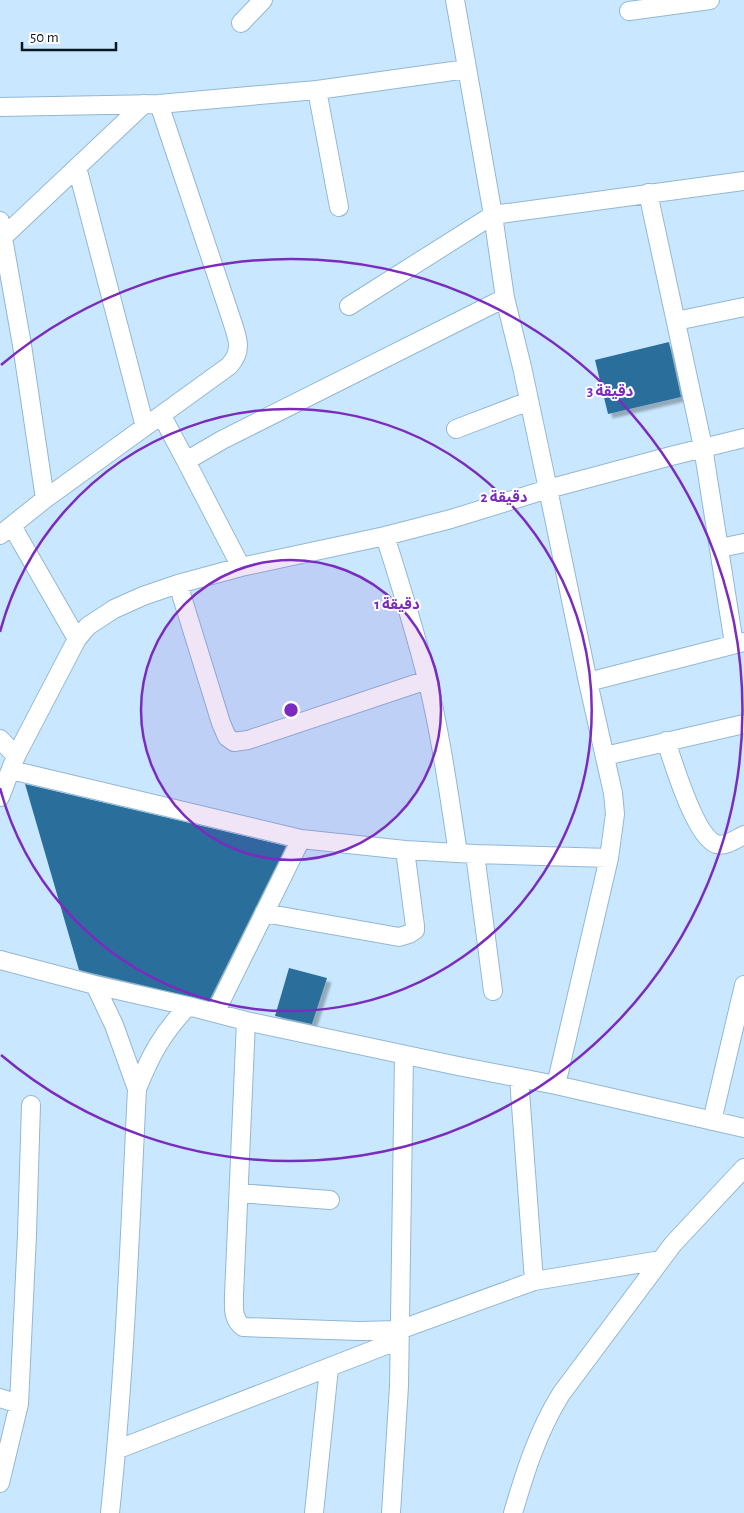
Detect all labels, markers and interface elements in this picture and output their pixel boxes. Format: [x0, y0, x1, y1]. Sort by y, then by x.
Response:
scale bar [22, 20, 116, 52]
text: 50 m [30, 30, 59, 45]
text: 3 دقيقة [587, 383, 633, 399]
text: 2 دقيقة [480, 489, 528, 505]
text: 1 دقيقة [374, 596, 420, 612]
centre of rings [282, 701, 300, 719]

